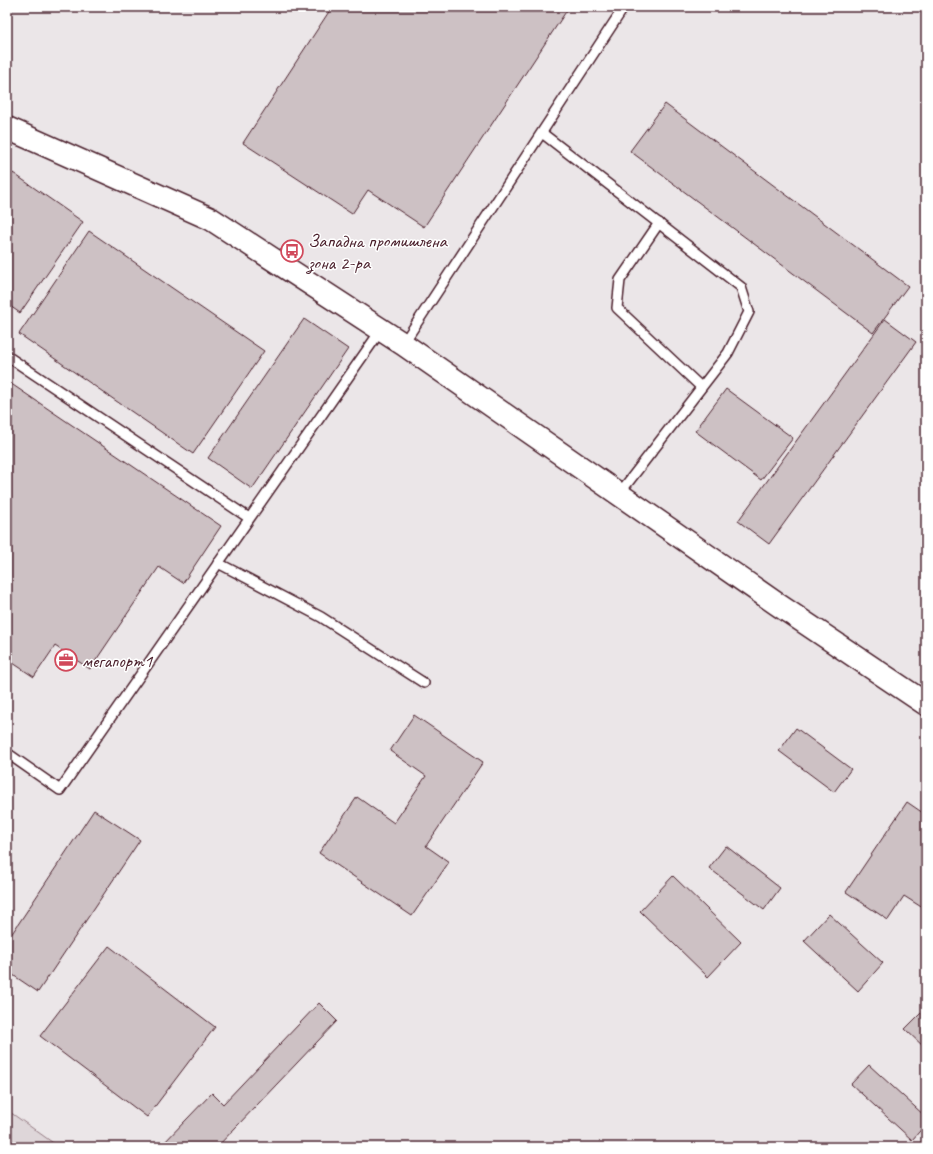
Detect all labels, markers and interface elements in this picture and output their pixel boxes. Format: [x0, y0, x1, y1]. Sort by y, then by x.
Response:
place label: Западна промишлена зона 2-ра [305, 229, 448, 275]
bus stop icon: Западна промишлена зона 2-ра [279, 238, 305, 264]
office icon: мегапорт1 [53, 647, 79, 673]
place label: мегапорт1 [82, 649, 154, 673]

